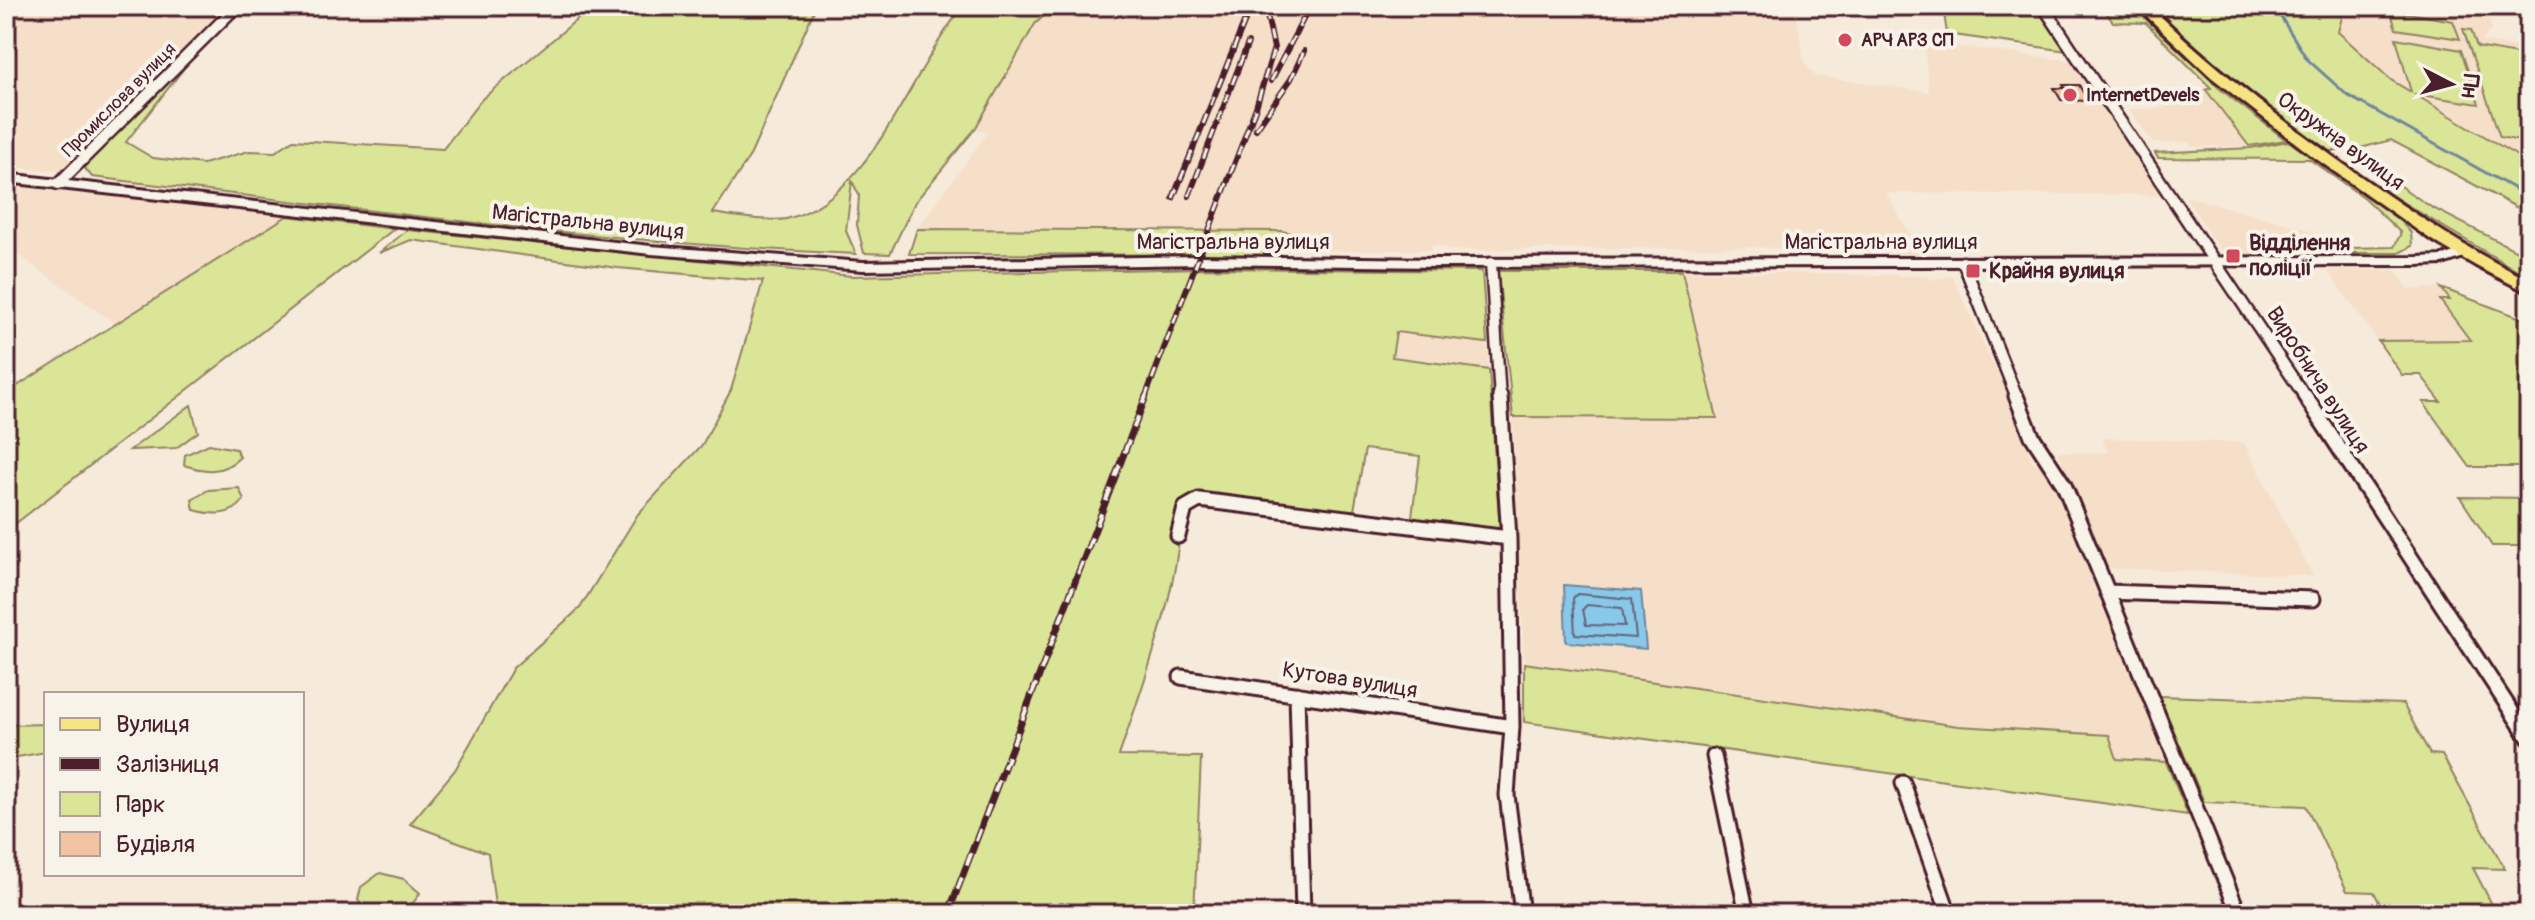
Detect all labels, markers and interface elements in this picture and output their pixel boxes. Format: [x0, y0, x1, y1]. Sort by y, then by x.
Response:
place label: АРЧ АРЗ СП [1861, 29, 1954, 52]
marker: АРЧ АРЗ СП [1836, 31, 1854, 49]
street label: Промислова вулиця [57, 38, 181, 162]
north arrow [2411, 44, 2491, 124]
text: Пн [2455, 72, 2485, 99]
place label: InternetDevels [2086, 84, 2200, 107]
street label: Окружна вулиця [2272, 85, 2410, 197]
marker: InternetDevels [2061, 86, 2079, 104]
street label: Магістральна вулиця [490, 198, 686, 246]
street label: Магістральна вулиця [1136, 228, 1330, 256]
street label: Магістральна вулиця [1784, 228, 1978, 256]
place label: Відділення поліції [2249, 229, 2350, 282]
marker: Відділення поліції [2224, 247, 2242, 265]
place label: Крайня вулиця [1989, 257, 2125, 285]
marker: Крайня вулиця [1964, 262, 1982, 280]
street label: Виробнича вулиця [2260, 301, 2376, 459]
street label: Кутова вулиця [1280, 656, 1420, 704]
legend [44, 692, 304, 876]
text: Вулиця [116, 710, 189, 739]
text: Залізниця [116, 750, 219, 779]
text: Парк [116, 790, 165, 819]
text: Будівля [116, 830, 195, 859]

